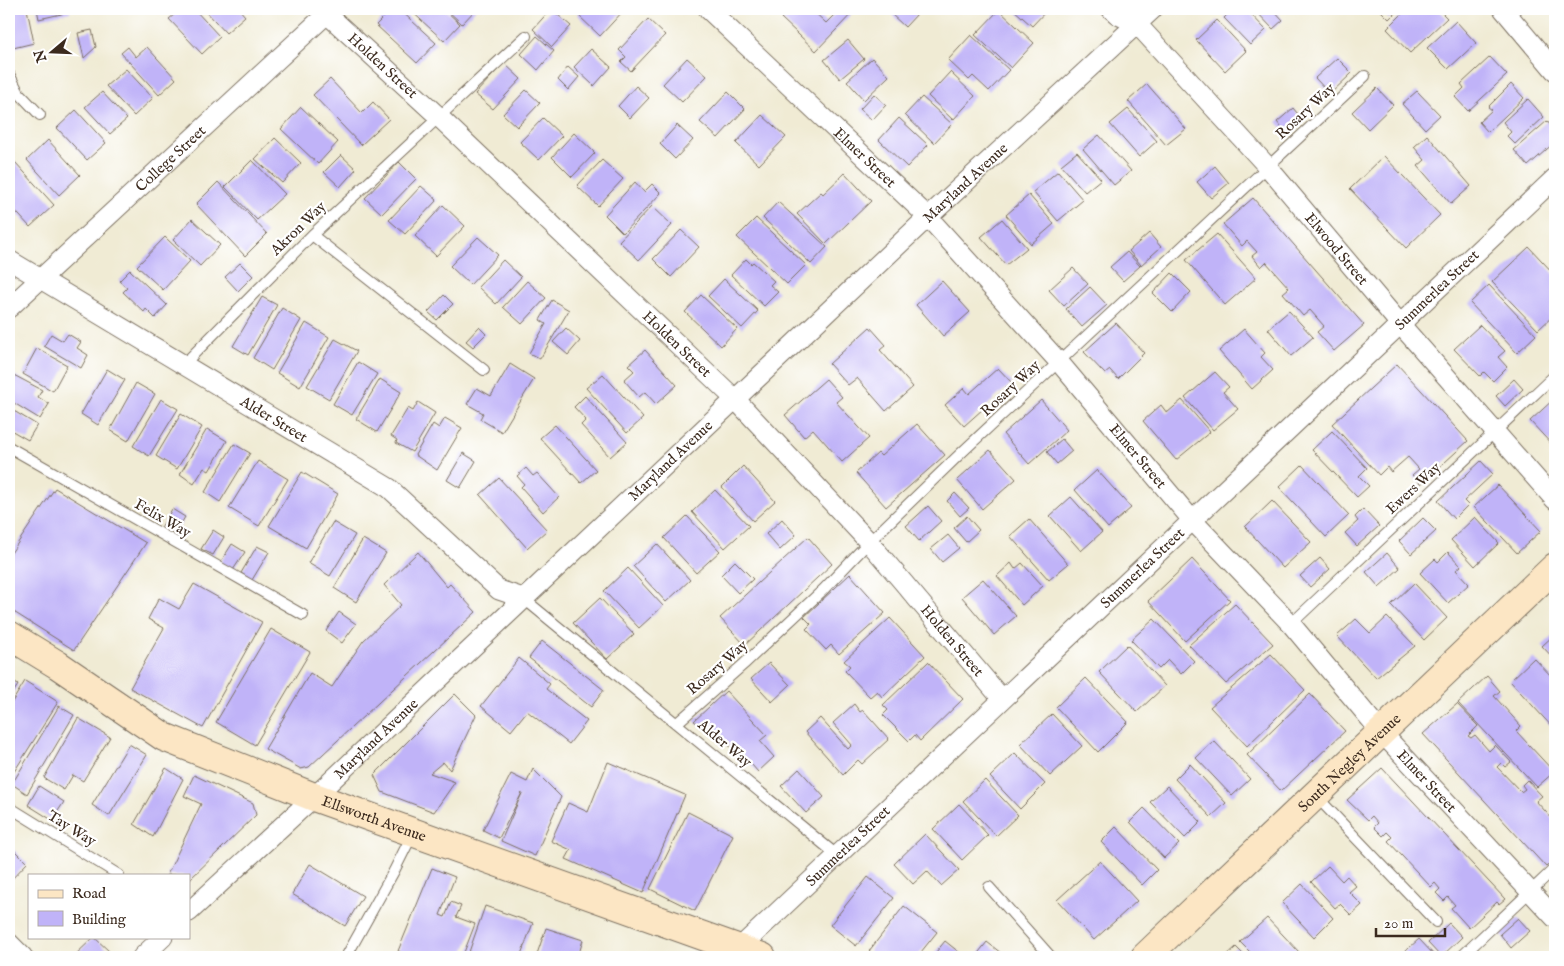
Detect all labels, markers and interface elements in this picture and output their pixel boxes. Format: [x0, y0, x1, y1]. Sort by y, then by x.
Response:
north arrow [28, 28, 78, 78]
street label: Holden Street [344, 29, 422, 103]
text: N [30, 47, 51, 66]
street label: Rosary Way [1272, 79, 1339, 144]
street label: College Street [132, 122, 210, 196]
street label: Elmer Street [829, 124, 900, 192]
street label: Maryland Avenue [919, 139, 1012, 227]
street label: Akron Way [266, 197, 331, 260]
street label: Elwood Street [1300, 209, 1372, 289]
street label: Summerlea Street [1391, 246, 1483, 334]
street label: Holden Street [638, 307, 715, 382]
street label: Rosary Way [977, 356, 1044, 421]
street label: Alder Street [236, 391, 311, 447]
street label: Maryland Avenue [624, 416, 717, 505]
street label: Elmer Street [1105, 420, 1170, 493]
street label: Ewers Way [1382, 458, 1445, 519]
street label: Felix Way [131, 495, 195, 542]
street label: Summerlea Street [1096, 524, 1189, 613]
street label: Holden Street [916, 601, 988, 681]
street label: Rosary Way [683, 635, 752, 699]
street label: Maryland Avenue [330, 694, 423, 783]
street label: South Negley Avenue [1294, 710, 1405, 816]
street label: Alder Way [693, 715, 756, 772]
street label: Elmer Street [1393, 746, 1460, 817]
street label: Ellsworth Avenue [319, 792, 429, 846]
street label: Summerlea Street [802, 802, 894, 891]
street label: Tay Way [44, 806, 100, 851]
legend [28, 874, 190, 938]
text: Road [72, 884, 107, 903]
scale bar [1376, 906, 1445, 938]
text: Building [72, 910, 127, 929]
text: 20 m [1384, 914, 1414, 933]

